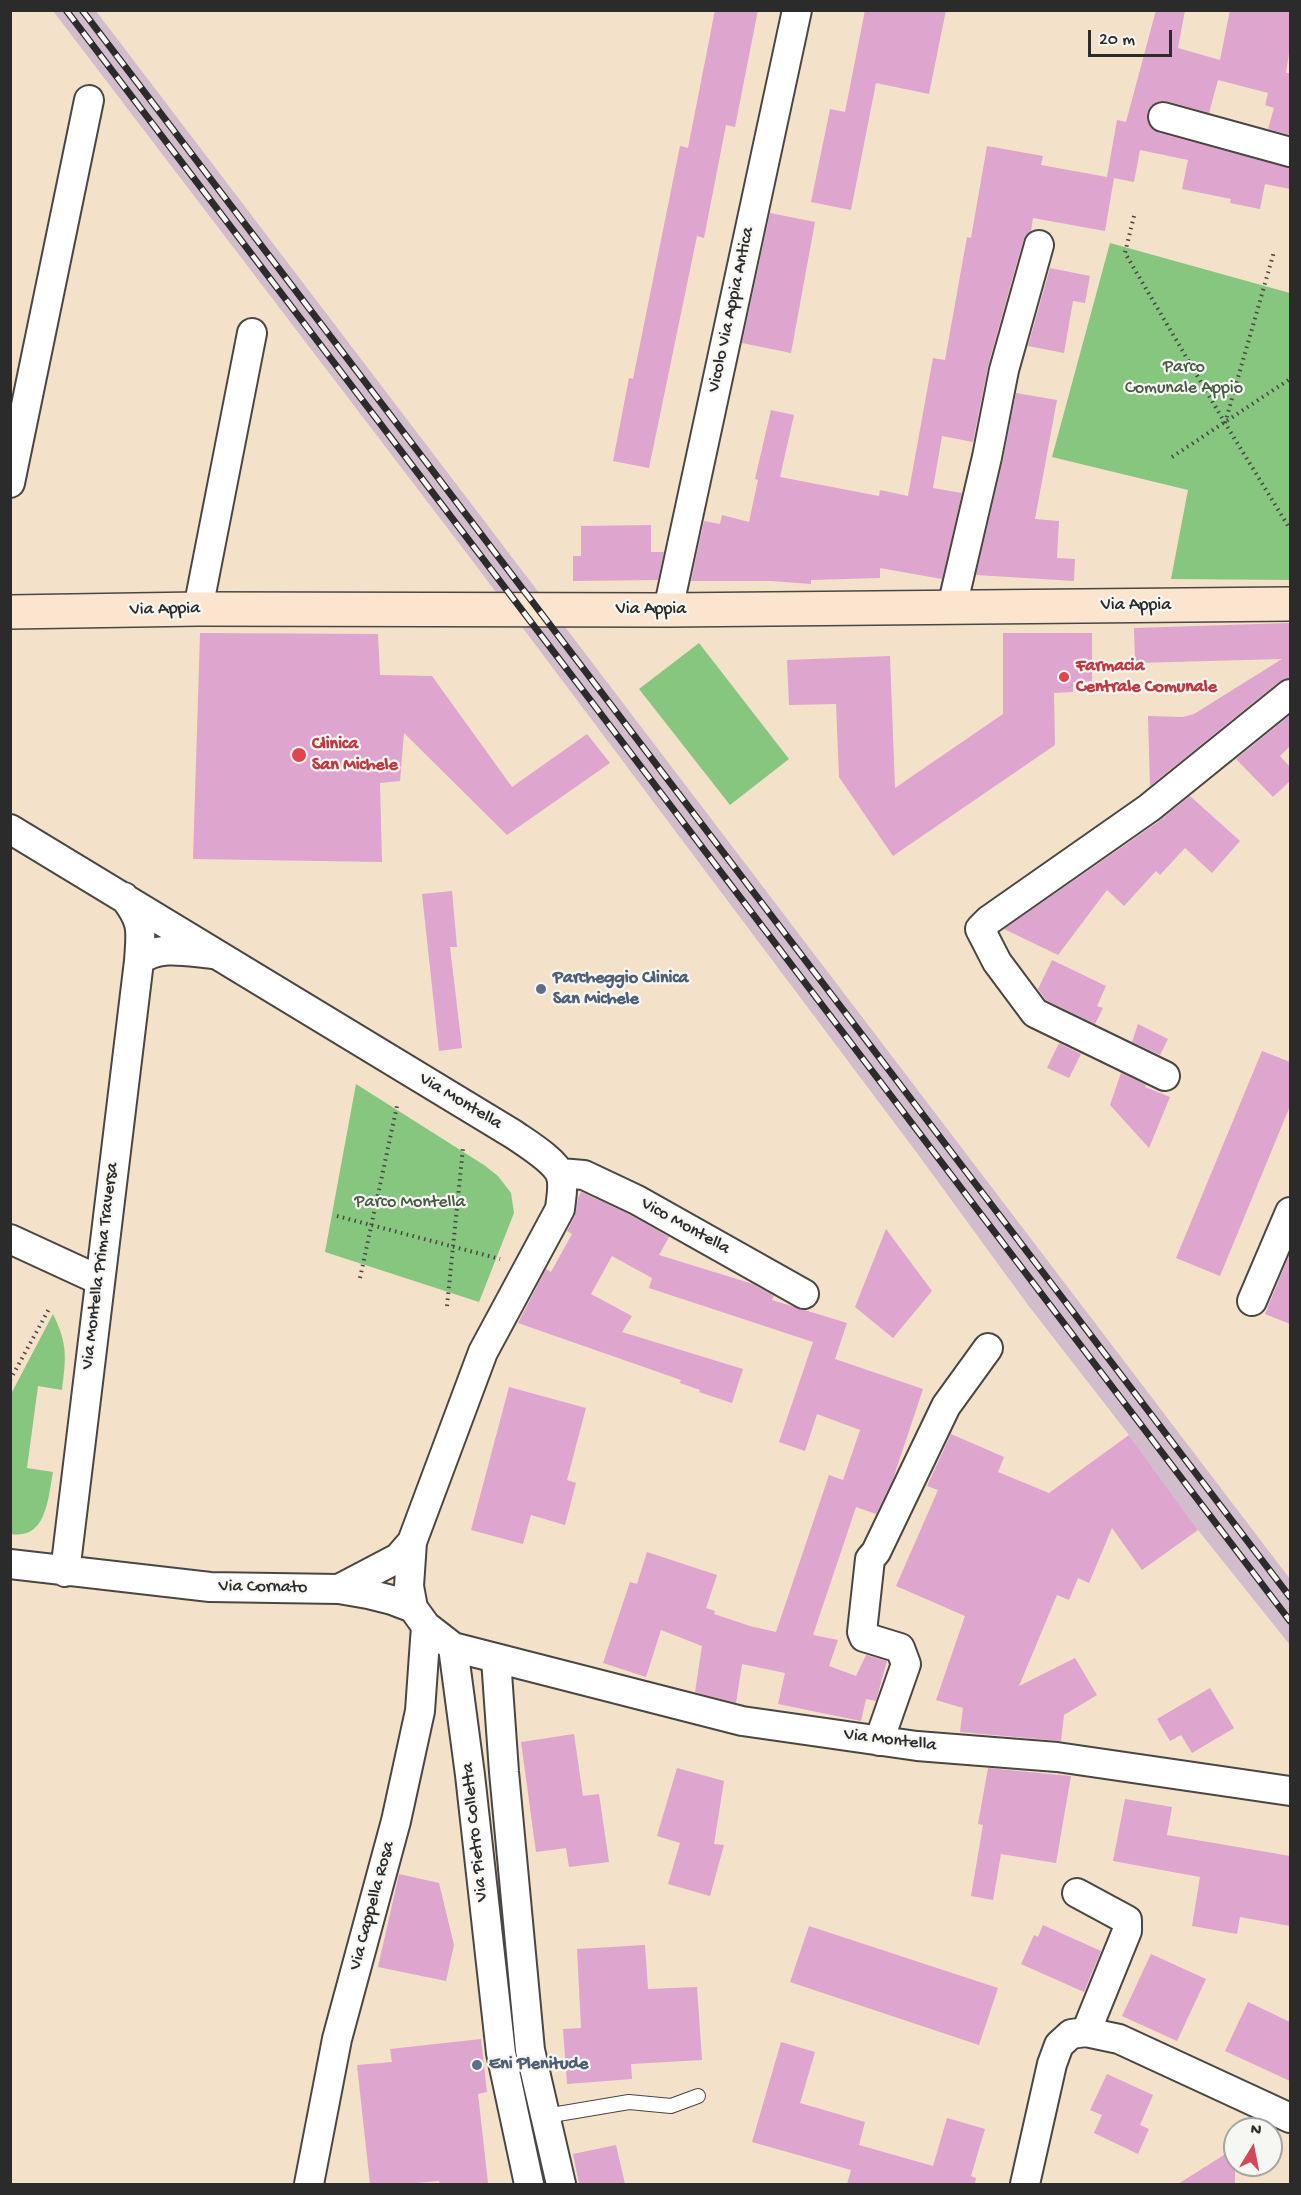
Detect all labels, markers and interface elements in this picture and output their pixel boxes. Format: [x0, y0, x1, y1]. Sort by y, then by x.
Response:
scale bar [1091, 18, 1175, 56]
text: 20 m [1099, 30, 1135, 51]
street label: Vicolo Via Appia Antica [704, 226, 760, 394]
park label: Parco Comunale Appio [1125, 357, 1243, 400]
street label: Via Appia [1101, 595, 1171, 617]
street label: Via Appia [130, 599, 200, 621]
street label: Via Appia [616, 599, 686, 621]
place label: Farmacia Centrale Comunale [1076, 656, 1217, 698]
marker: Farmacia Centrale Comunale [1057, 670, 1071, 684]
place label: Clinica San Michele [312, 734, 398, 777]
marker: Clinica San Michele [290, 746, 308, 764]
place label: Parcheggio Clinica San Michele [553, 968, 689, 1010]
marker: Parcheggio Clinica San Michele [534, 982, 548, 996]
street label: Via Montella [415, 1069, 505, 1135]
street label: Via Montella Prima Traversa [78, 1161, 124, 1371]
park label: Parco Montella [355, 1192, 465, 1214]
street label: Vico Montella [637, 1194, 733, 1260]
street label: Via Cornato [218, 1576, 308, 1600]
street label: Via Montella [842, 1725, 938, 1757]
street label: Via Pietro Colletta [458, 1761, 494, 1903]
street label: Via Cappella Rosa [345, 1839, 401, 1973]
place label: Eni Plenitude [489, 2054, 588, 2076]
marker: Eni Plenitude [470, 2058, 484, 2072]
north arrow [1223, 2117, 1283, 2177]
text: N [1249, 2120, 1263, 2141]

